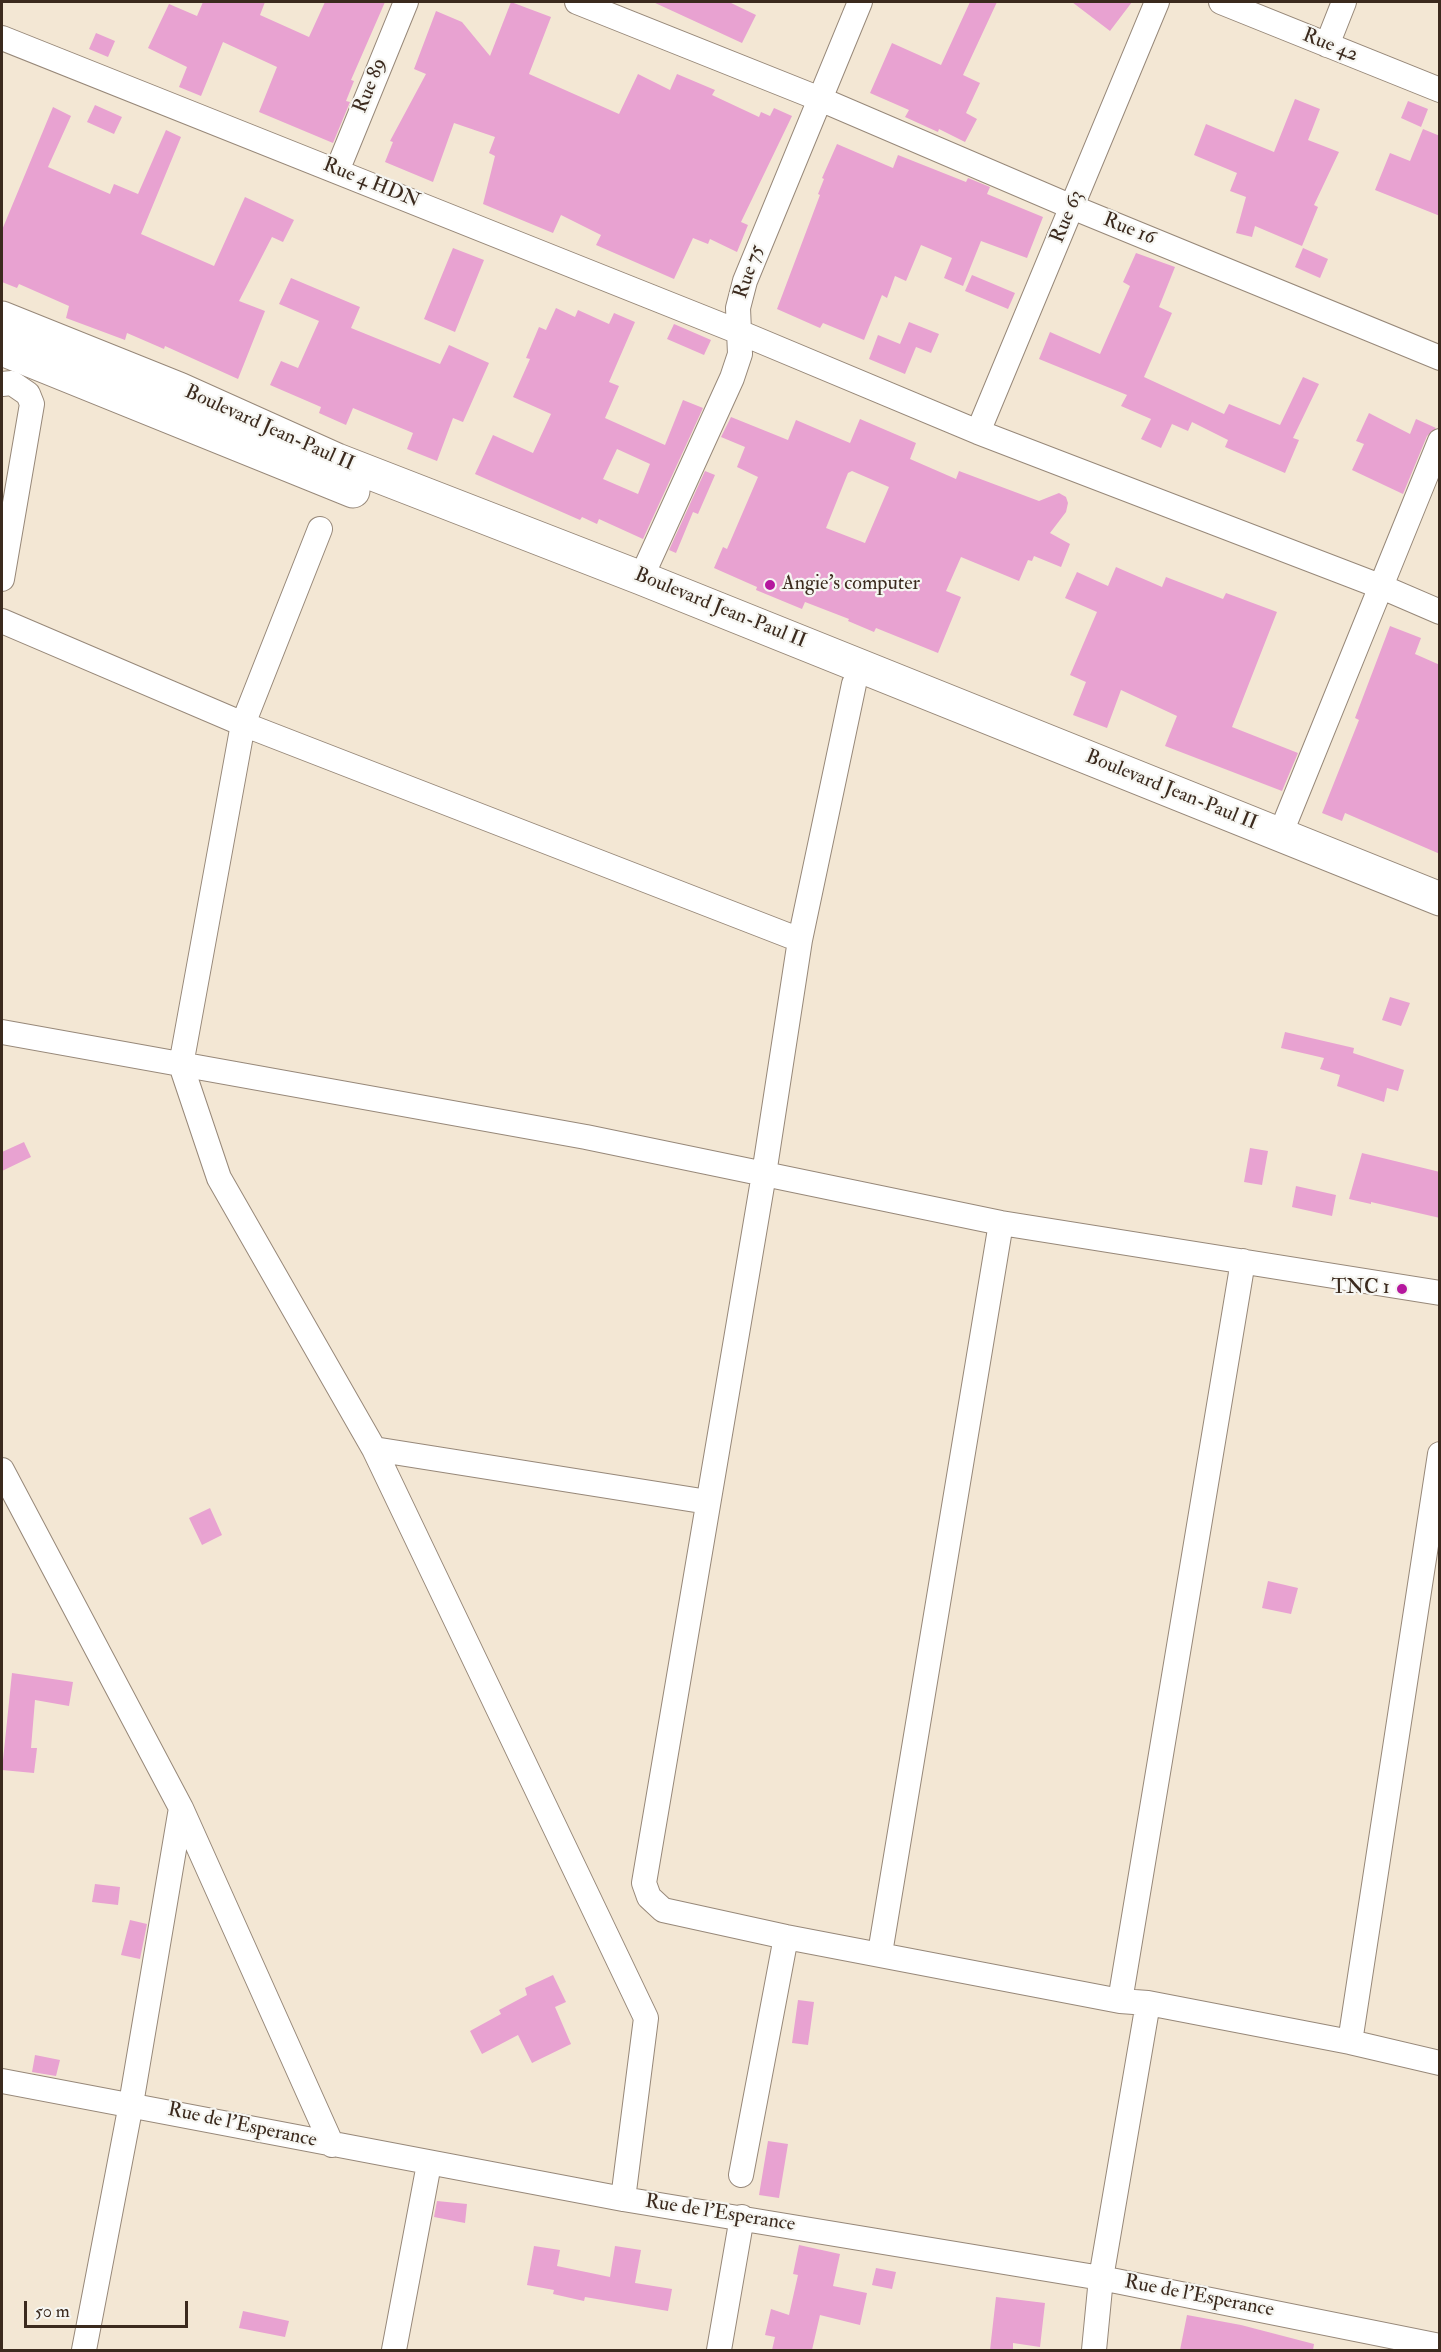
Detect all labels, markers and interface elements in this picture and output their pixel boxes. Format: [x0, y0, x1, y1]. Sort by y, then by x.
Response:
street label: Rue 42 [1299, 24, 1361, 68]
street label: Rue 89 [349, 55, 393, 117]
street label: Rue 4 HDN [319, 154, 423, 214]
street label: Rue 63 [1046, 187, 1090, 247]
street label: Rue 16 [1099, 209, 1159, 251]
street label: Rue 75 [730, 242, 770, 302]
street label: Boulevard Jean-Paul II [181, 381, 357, 477]
street label: Boulevard Jean-Paul II [631, 564, 809, 654]
place label: Angie's computer [782, 573, 920, 597]
marker: Angie's computer [763, 578, 777, 592]
street label: Boulevard Jean-Paul II [1082, 746, 1260, 836]
place label: TNC 1 [1331, 1277, 1390, 1301]
marker: TNC 1 [1395, 1282, 1409, 1296]
street label: Rue de l'Esperance [165, 2098, 319, 2154]
street label: Rue de l'Esperance [643, 2190, 797, 2238]
street label: Rue de l'Esperance [1122, 2271, 1276, 2323]
scale bar [27, 2289, 190, 2327]
text: 50 m [35, 2300, 70, 2323]

